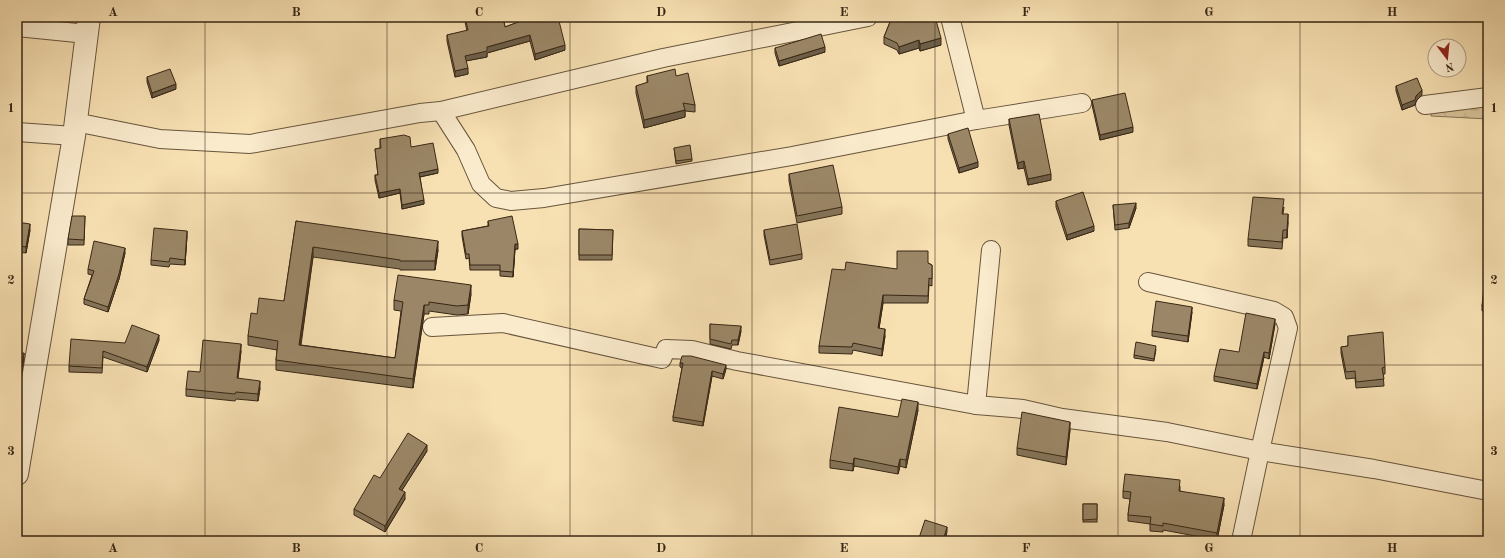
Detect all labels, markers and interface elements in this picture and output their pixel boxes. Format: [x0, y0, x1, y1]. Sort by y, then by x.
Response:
text: A [108, 6, 118, 19]
text: B [291, 6, 301, 19]
text: C [475, 6, 483, 19]
text: D [656, 6, 666, 19]
text: E [840, 6, 849, 19]
text: F [1022, 6, 1031, 19]
text: G [1204, 6, 1214, 19]
text: H [1387, 6, 1398, 19]
north arrow [1427, 38, 1467, 78]
text: N [1443, 60, 1455, 73]
text: 1 [7, 102, 15, 115]
text: 1 [1490, 102, 1498, 115]
text: 2 [7, 274, 15, 287]
text: 2 [1490, 274, 1498, 287]
text: 3 [7, 445, 15, 458]
text: 3 [1490, 445, 1498, 458]
text: A [108, 542, 118, 555]
text: B [291, 542, 301, 555]
text: C [475, 542, 483, 555]
text: D [656, 542, 666, 555]
text: E [840, 542, 849, 555]
text: F [1022, 542, 1031, 555]
text: G [1204, 542, 1214, 555]
text: H [1387, 542, 1398, 555]

